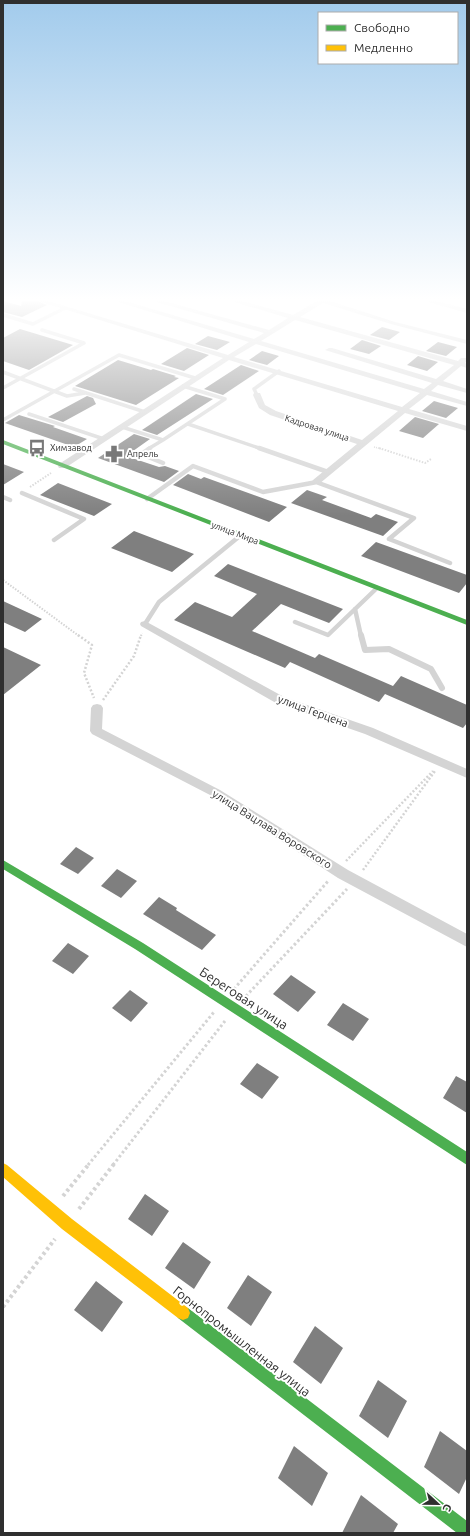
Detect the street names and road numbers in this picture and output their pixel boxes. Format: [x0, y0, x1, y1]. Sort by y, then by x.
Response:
street label: Кадровая улица [284, 413, 350, 443]
street label: улица Мира [210, 519, 260, 547]
street label: улица Герцена [276, 693, 350, 729]
street label: улица Вацлава Воровского [210, 787, 334, 871]
street label: Береговая улица [197, 964, 291, 1032]
street label: Горнопромышленная улица [171, 1283, 313, 1399]

